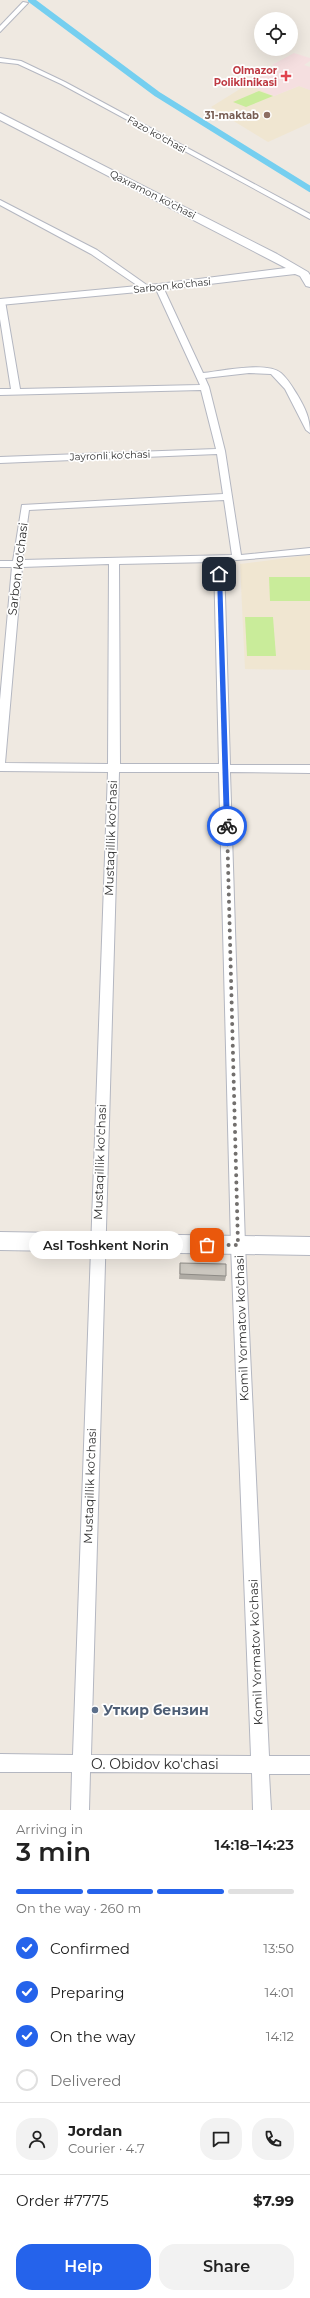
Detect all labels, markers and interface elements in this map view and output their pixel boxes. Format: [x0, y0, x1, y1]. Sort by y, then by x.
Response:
map controls [254, 12, 298, 56]
button: locate [254, 12, 298, 56]
place label: Olmazor Poliklinikasi [214, 64, 278, 89]
marker: Olmazor Poliklinikasi [280, 70, 292, 82]
place label: 31-maktab [204, 109, 259, 122]
marker: 31-maktab [262, 110, 272, 120]
street label: Fazo ko'chasi [125, 113, 189, 156]
street label: Qaxramon ko'chasi [108, 167, 198, 222]
street label: Sarbon ko'chasi [133, 275, 212, 296]
street label: Jayronli ko'chasi [69, 448, 151, 463]
street label: Sarbon ko'chasi [4, 522, 31, 616]
pin [202, 557, 236, 591]
icon: home [208, 563, 230, 585]
street label: Mustaqillik ko'chasi [101, 780, 120, 896]
courier [207, 806, 247, 846]
icon: bike [216, 815, 238, 837]
street label: Mustaqillik ko'chasi [90, 1104, 109, 1220]
pin [190, 1228, 224, 1262]
callout: Asl Toshkent Norin [29, 1231, 183, 1259]
icon: bag [196, 1234, 218, 1256]
text: Asl Toshkent Norin [43, 1237, 169, 1253]
street label: Komil Yormatov ko'chasi [231, 1255, 252, 1401]
street label: Mustaqillik ko'chasi [80, 1428, 99, 1544]
street label: Komil Yormatov ko'chasi [245, 1579, 266, 1725]
place label: Уткир бензин [103, 1701, 209, 1719]
marker: Уткир бензин [90, 1705, 100, 1715]
street label: O. Obidov ko'chasi [91, 1755, 219, 1773]
text: Arriving in [16, 1821, 83, 1837]
text: 14:18–14:23 [214, 1835, 294, 1854]
text: 3 min [16, 1836, 91, 1868]
text: On the way · 260 m [16, 1900, 141, 1916]
icon: check [16, 1937, 38, 1959]
text: Confirmed [50, 1939, 130, 1958]
text: 13:50 [263, 1940, 294, 1956]
icon: check [16, 1981, 38, 2003]
text: Preparing [50, 1983, 125, 2002]
text: 14:01 [265, 1984, 294, 2000]
icon: check [16, 2025, 38, 2047]
text: On the way [50, 2027, 135, 2046]
text: 14:12 [266, 2028, 294, 2044]
text: Delivered [50, 2071, 122, 2090]
button: person [16, 2118, 58, 2160]
button: chat [200, 2118, 242, 2160]
button: phone [252, 2118, 294, 2160]
text: Jordan [68, 2121, 122, 2140]
text: Courier · 4.7 [68, 2140, 145, 2156]
text: Order #7775 [16, 2191, 109, 2210]
text: $7.99 [253, 2191, 294, 2210]
button: Help [16, 2244, 151, 2290]
button: Share [159, 2244, 294, 2290]

